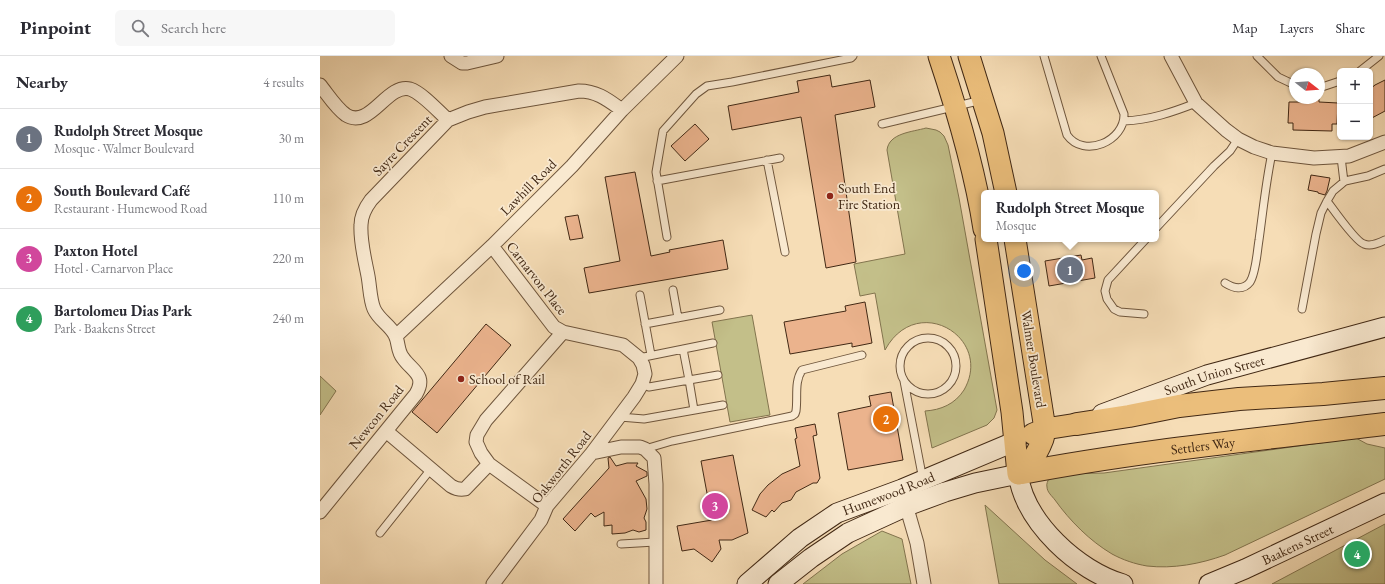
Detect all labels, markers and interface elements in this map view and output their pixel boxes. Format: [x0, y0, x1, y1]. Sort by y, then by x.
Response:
search box [115, 10, 395, 46]
text: Pinpoint [20, 15, 91, 40]
icon: search [129, 17, 151, 39]
text: Search here [161, 18, 226, 37]
text: Map [1232, 19, 1257, 37]
text: Layers [1279, 19, 1314, 37]
text: Share [1336, 19, 1365, 37]
north arrow [1289, 68, 1325, 104]
map controls [1337, 68, 1373, 140]
button: + [1337, 68, 1373, 104]
text: Nearby [16, 71, 68, 93]
text: 4 results [263, 74, 304, 91]
button: − [1337, 104, 1373, 140]
street label: Sayre Crescent [368, 110, 436, 179]
text: Rudolph Street Mosque [54, 121, 203, 140]
text: 1 [26, 130, 32, 147]
text: 30 m [279, 130, 304, 147]
text: Mosque · Walmer Boulevard [54, 140, 194, 157]
street label: Lawhill Road [496, 154, 561, 219]
place label: South End Fire Station [838, 179, 901, 213]
text: South Boulevard Café [54, 181, 190, 200]
text: 2 [26, 190, 32, 207]
text: 110 m [273, 190, 304, 207]
popup [981, 190, 1159, 242]
marker: South End Fire Station [825, 191, 835, 201]
text: Rudolph Street Mosque [996, 198, 1144, 217]
text: Restaurant · Humewood Road [54, 200, 207, 217]
text: Mosque [996, 217, 1036, 234]
street label: Carnarvon Place [503, 238, 572, 319]
text: Paxton Hotel [54, 241, 138, 260]
text: 3 [26, 250, 32, 267]
text: 220 m [273, 250, 304, 267]
pin: 1 [1057, 255, 1083, 285]
text: Hotel · Carnarvon Place [54, 260, 173, 277]
your location [1014, 261, 1034, 281]
text: Bartolomeu Dias Park [54, 301, 192, 320]
street label: Walmer Boulevard [1017, 309, 1051, 410]
text: 4 [26, 310, 32, 327]
text: 240 m [273, 310, 304, 327]
text: Park · Baakens Street [54, 320, 155, 337]
street label: South Union Street [1161, 351, 1267, 399]
place label: School of Rail [469, 370, 545, 388]
marker: School of Rail [456, 374, 466, 384]
street label: Newcon Road [345, 380, 408, 453]
pin: 2 [873, 404, 899, 434]
street label: Oakworth Road [527, 426, 596, 507]
street label: Settlers Way [1170, 433, 1237, 459]
street label: Humewood Road [840, 467, 938, 519]
pin: 3 [702, 491, 728, 521]
street label: Baakens Street [1259, 519, 1337, 569]
pin: 4 [1344, 539, 1370, 569]

